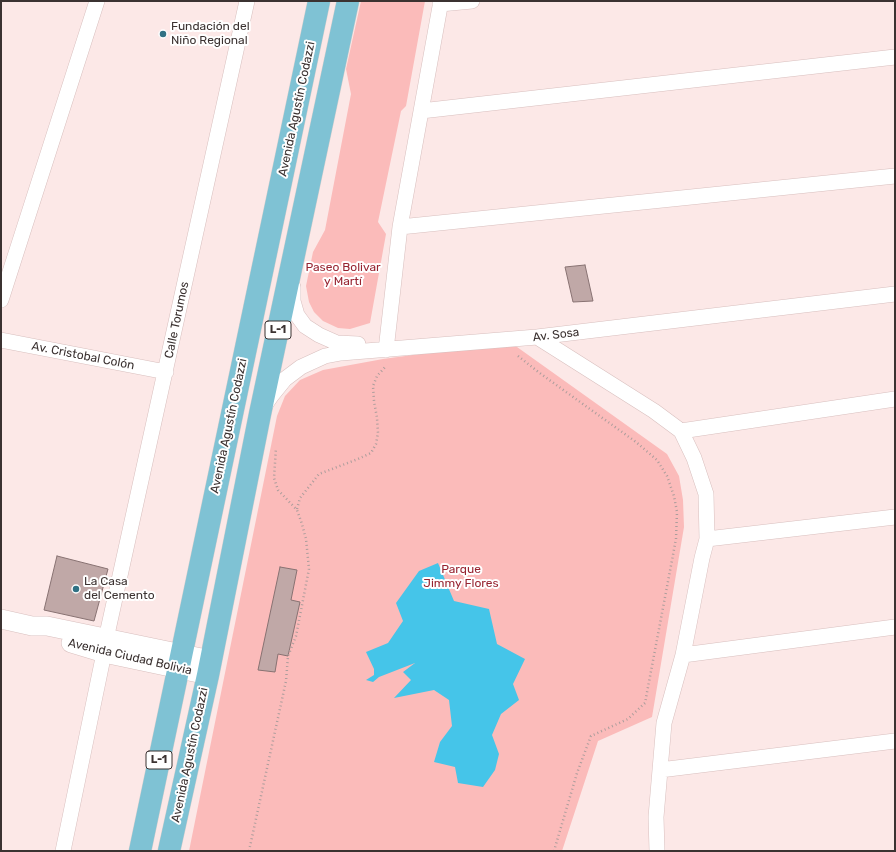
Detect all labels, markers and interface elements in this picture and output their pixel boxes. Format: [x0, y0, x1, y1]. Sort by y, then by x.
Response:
place label: Fundación del Niño Regional [171, 20, 250, 48]
marker: Fundación del Niño Regional [158, 29, 168, 39]
street label: Avenida Agustín Codazzi [276, 40, 318, 178]
park label: Paseo Bolivar y Martí [305, 261, 381, 289]
street label: Calle Torumos [162, 280, 192, 360]
road number: L-1 [265, 321, 291, 339]
street label: Av. Sosa [532, 325, 580, 345]
street label: Av. Cristobal Colón [30, 339, 136, 373]
street label: Avenida Agustín Codazzi [208, 357, 250, 495]
park label: Parque Jimmy Flores [423, 563, 499, 591]
place label: La Casa del Cemento [84, 575, 155, 603]
marker: La Casa del Cemento [71, 584, 81, 594]
street label: Avenida Ciudad Bolivia [67, 636, 193, 678]
street label: Avenida Agustín Codazzi [169, 686, 211, 824]
road number: L-1 [146, 751, 172, 769]

